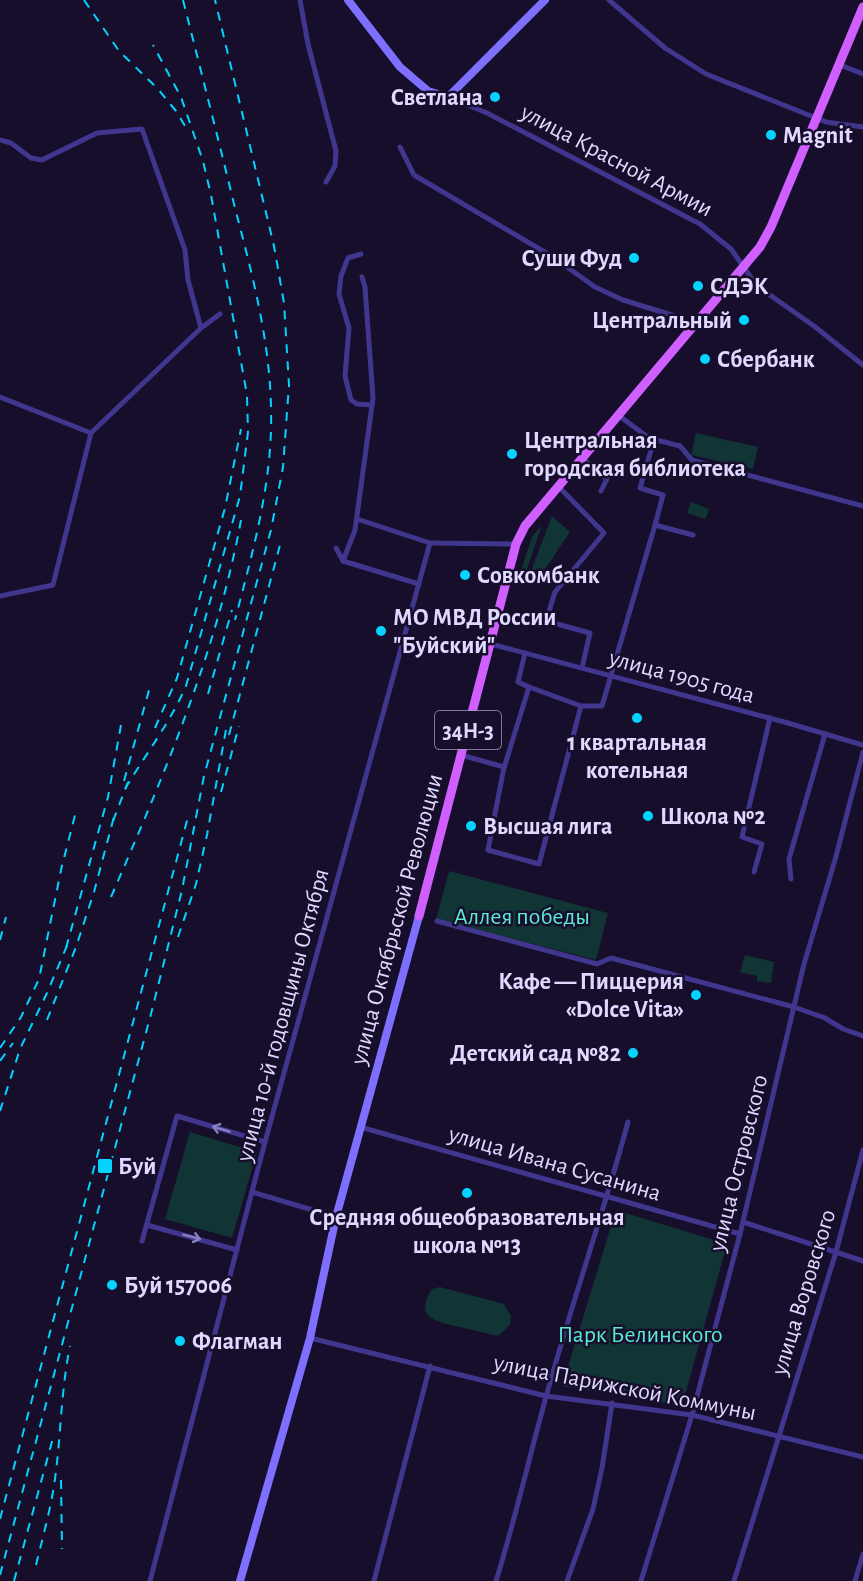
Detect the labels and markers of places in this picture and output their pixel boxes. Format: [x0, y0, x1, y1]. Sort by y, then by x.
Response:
place label: Светлана [391, 86, 483, 110]
marker: Светлана [488, 90, 502, 104]
place label: Magnit [783, 124, 853, 148]
marker: Magnit [764, 128, 778, 142]
place label: Суши Фуд [522, 247, 622, 271]
marker: Суши Фуд [627, 251, 641, 265]
place label: СДЭК [710, 275, 769, 299]
marker: СДЭК [691, 279, 705, 293]
place label: Центральный [592, 309, 732, 333]
marker: Центральный [737, 313, 751, 327]
place label: Сбербанк [717, 348, 815, 372]
marker: Сбербанк [698, 352, 712, 366]
place label: Центральная городская библиотека [524, 429, 746, 481]
marker: Центральная городская библиотека [505, 447, 519, 461]
place label: Совкомбанк [477, 564, 600, 588]
marker: Совкомбанк [458, 568, 472, 582]
place label: МО МВД России "Буйский" [393, 606, 557, 658]
marker: МО МВД России "Буйский" [374, 624, 388, 638]
marker: 1 квартальная котельная [630, 711, 644, 725]
place label: 1 квартальная котельная [567, 731, 707, 783]
place label: Школа №2 [660, 805, 766, 829]
marker: Школа №2 [641, 809, 655, 823]
place label: Высшая лига [483, 815, 612, 839]
marker: Высшая лига [464, 819, 478, 833]
place label: Кафе — Пиццерия «Dolce Vita» [498, 970, 684, 1022]
marker: Кафе — Пиццерия «Dolce Vita» [689, 988, 703, 1002]
place label: Детский сад №82 [450, 1042, 621, 1066]
marker: Детский сад №82 [626, 1046, 640, 1060]
place label: Буй [118, 1155, 156, 1179]
marker: Буй [96, 1157, 114, 1175]
marker: Средняя общеобразовательная школа №13 [460, 1186, 474, 1200]
place label: Средняя общеобразовательная школа №13 [309, 1206, 625, 1258]
place label: Буй 157006 [124, 1274, 232, 1298]
marker: Буй 157006 [105, 1278, 119, 1292]
place label: Флагман [192, 1330, 282, 1354]
marker: Флагман [173, 1334, 187, 1348]

